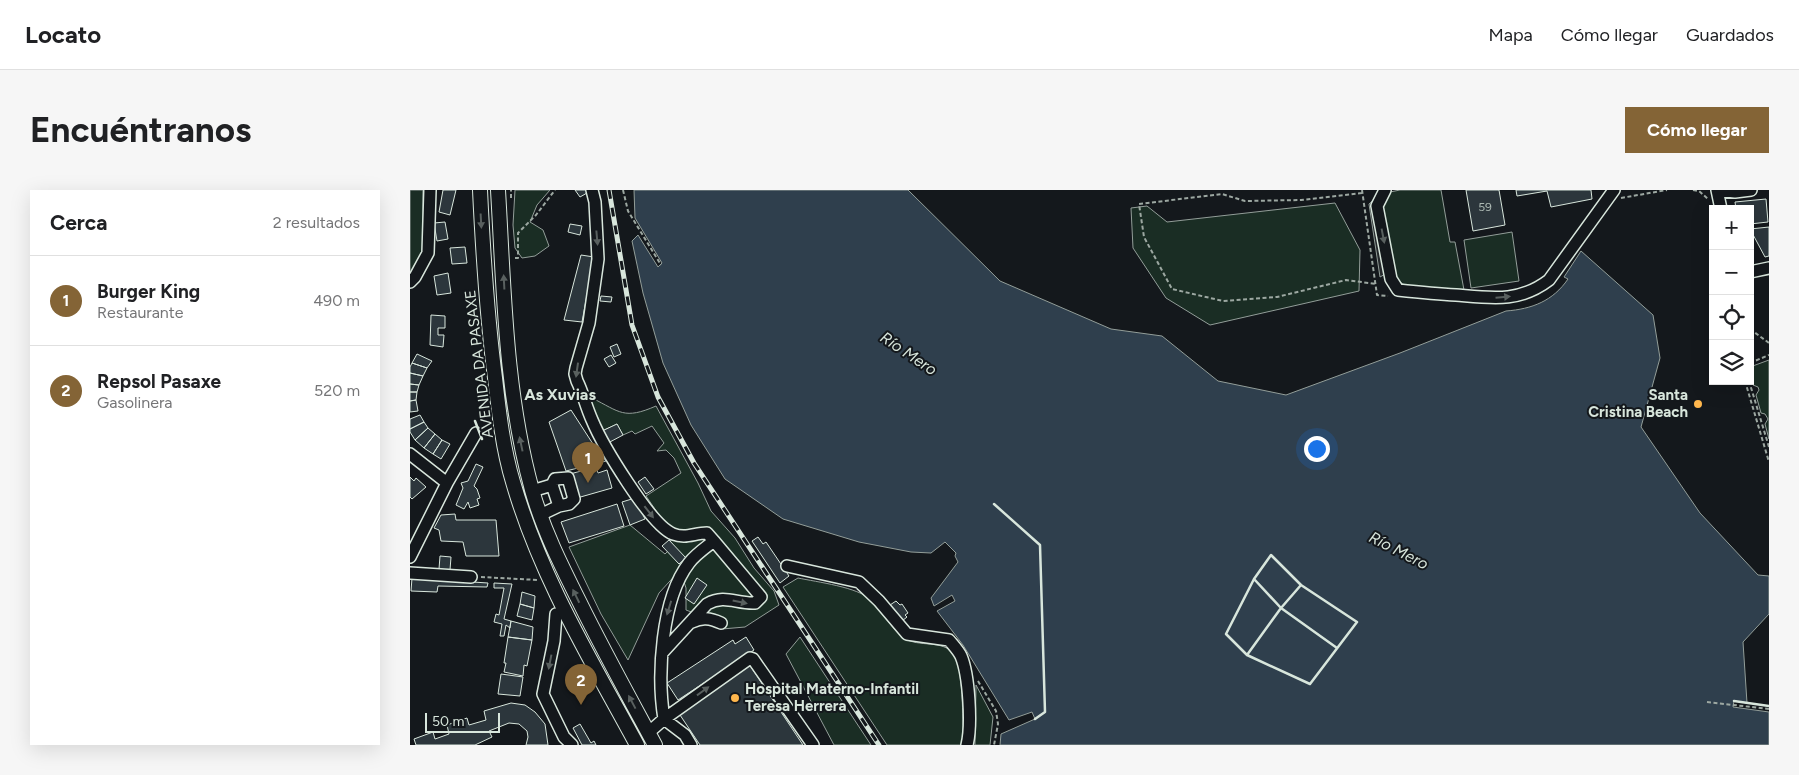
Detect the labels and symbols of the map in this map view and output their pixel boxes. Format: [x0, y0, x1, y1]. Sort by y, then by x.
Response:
house number: 59 [1478, 200, 1492, 214]
one-way arrow [478, 213, 486, 229]
one-way arrow [1379, 229, 1387, 245]
one-way arrow [594, 231, 602, 247]
one-way arrow [499, 274, 507, 290]
street label: AVENIDA DA PASAXE [461, 289, 497, 439]
one-way arrow [1496, 293, 1512, 301]
water label: Río Mero [877, 328, 941, 379]
one-way arrow [573, 362, 581, 378]
district label: As Xuvias [524, 385, 596, 404]
place label: Santa Cristina Beach [1588, 386, 1688, 421]
marker: Santa Cristina Beach [1692, 398, 1704, 410]
one-way arrow [517, 436, 525, 451]
your location [1304, 436, 1330, 462]
pin: 1 [572, 442, 604, 483]
one-way arrow [644, 505, 655, 518]
water label: Río Mero [1366, 527, 1432, 573]
one-way arrow [572, 589, 580, 603]
one-way arrow [733, 598, 749, 606]
one-way arrow [664, 601, 672, 616]
one-way arrow [545, 655, 553, 671]
pin: 2 [565, 664, 597, 705]
place label: Hospital Materno-Infantil Teresa Herrera [745, 680, 919, 715]
one-way arrow [697, 686, 710, 696]
marker: Hospital Materno-Infantil Teresa Herrera [729, 692, 741, 704]
one-way arrow [627, 695, 636, 709]
scale bar [425, 710, 500, 733]

